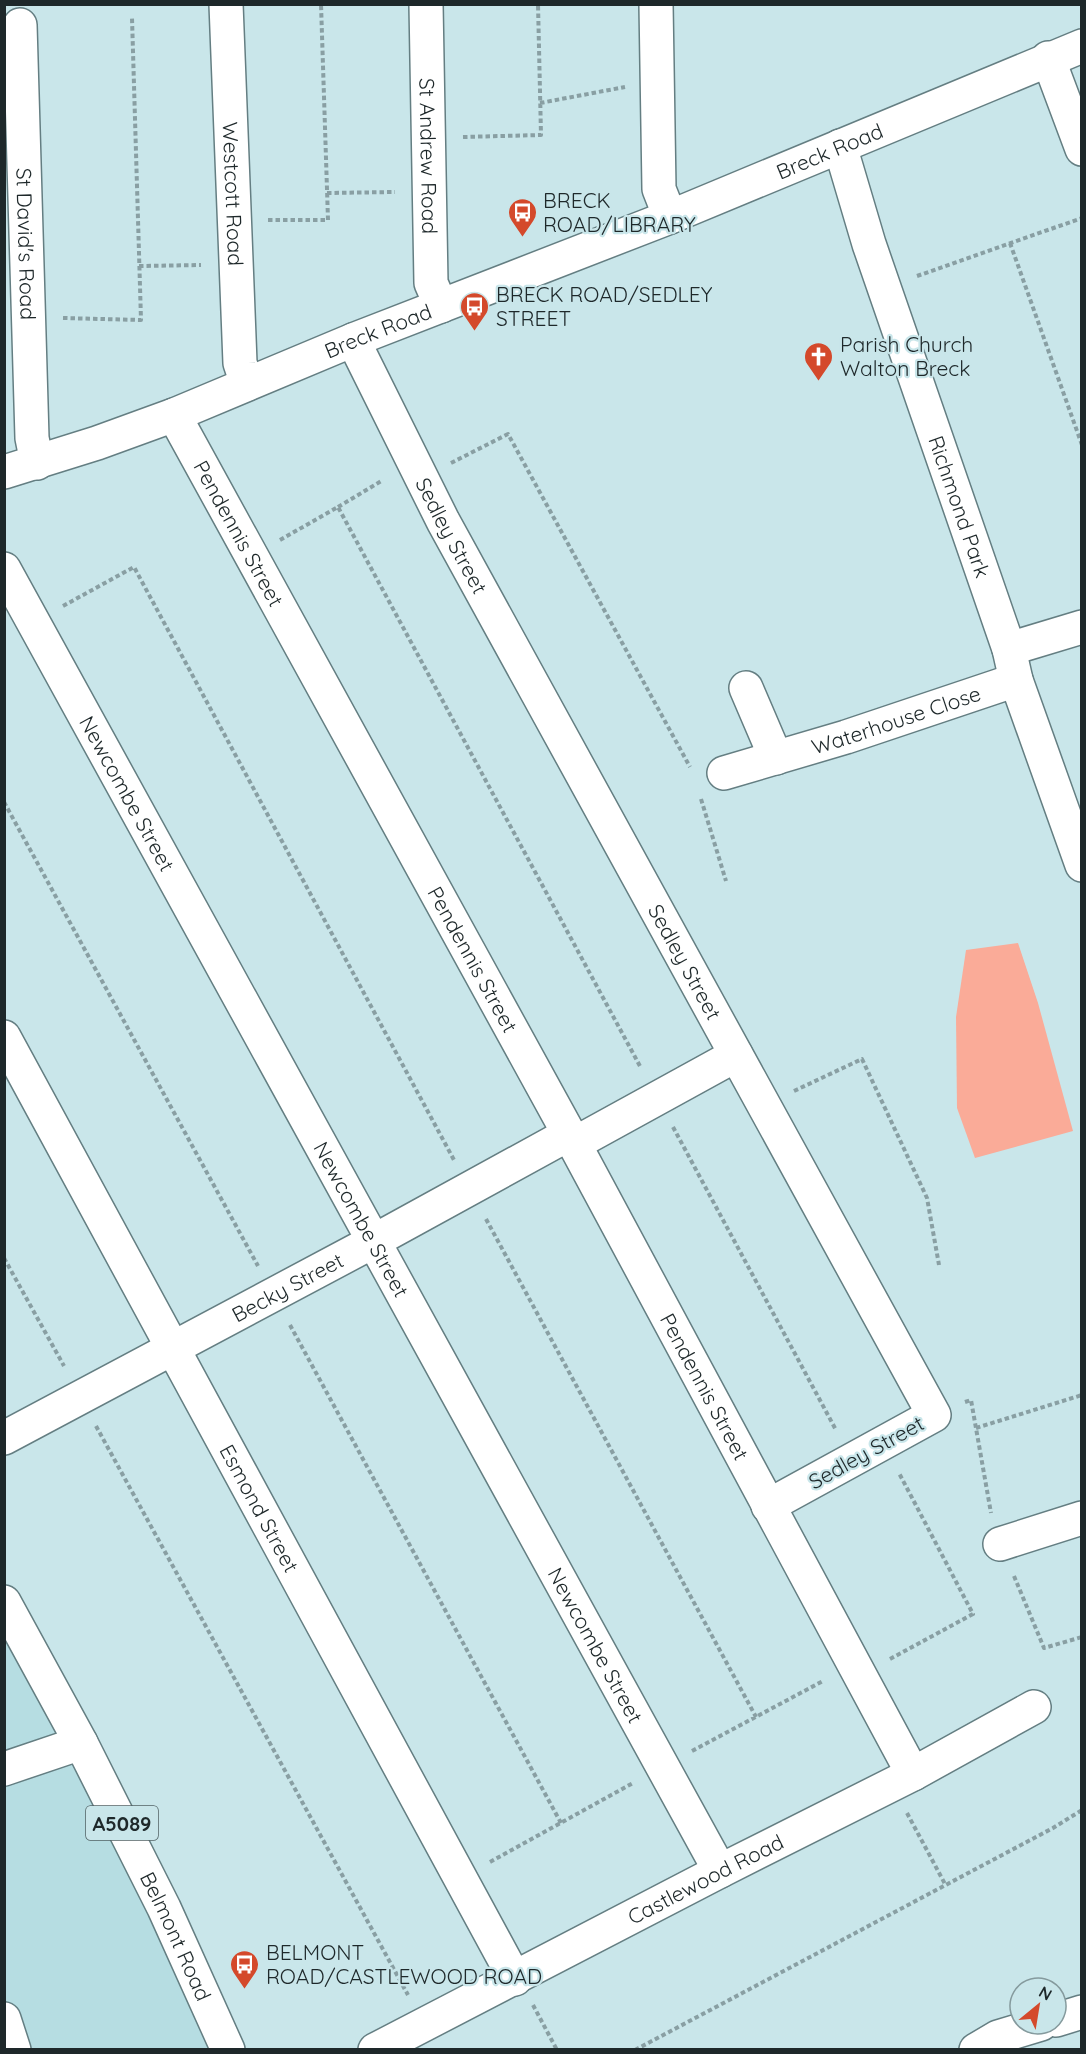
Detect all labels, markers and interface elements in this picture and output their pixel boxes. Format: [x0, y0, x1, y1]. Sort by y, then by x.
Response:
street label: St Andrew Road [414, 78, 443, 234]
street label: Breck Road [772, 117, 887, 185]
street label: Westcott Road [218, 121, 249, 267]
street label: St David's Road [11, 167, 42, 320]
place label: BRECK ROAD/LIBRARY [543, 187, 696, 237]
bus stop icon: BRECK ROAD/LIBRARY [506, 196, 538, 238]
place label: BRECK ROAD/SEDLEY STREET [496, 281, 713, 331]
bus stop icon: BRECK ROAD/SEDLEY STREET [459, 290, 491, 332]
street label: Breck Road [320, 298, 435, 364]
place label: Parish Church Walton Breck [840, 331, 973, 381]
church icon: Parish Church Walton Breck [803, 340, 835, 382]
street label: Richmond Park [923, 432, 996, 581]
street label: Pendennis Street [188, 456, 290, 611]
street label: Sedley Street [410, 473, 493, 598]
street label: Waterhouse Close [808, 680, 984, 760]
street label: Newcombe Street [74, 711, 181, 876]
street label: Pendennis Street [422, 882, 524, 1037]
street label: Sedley Street [643, 899, 727, 1024]
street label: Newcombe Street [308, 1137, 415, 1301]
street label: Becky Street [227, 1247, 348, 1327]
street label: Pendennis Street [655, 1309, 755, 1464]
street label: Sedley Street [804, 1410, 928, 1494]
street label: Esmond Street [214, 1440, 305, 1577]
street label: Newcombe Street [543, 1563, 649, 1727]
road number: A5089 [86, 1806, 158, 1840]
street label: Castlewood Road [623, 1828, 788, 1930]
street label: Belmont Road [135, 1867, 217, 2005]
place label: BELMONT ROAD/CASTLEWOOD ROAD [266, 1939, 542, 1989]
bus stop icon: BELMONT ROAD/CASTLEWOOD ROAD [229, 1948, 261, 1990]
north arrow [1008, 1976, 1068, 2036]
text: N [1035, 1981, 1056, 2005]

